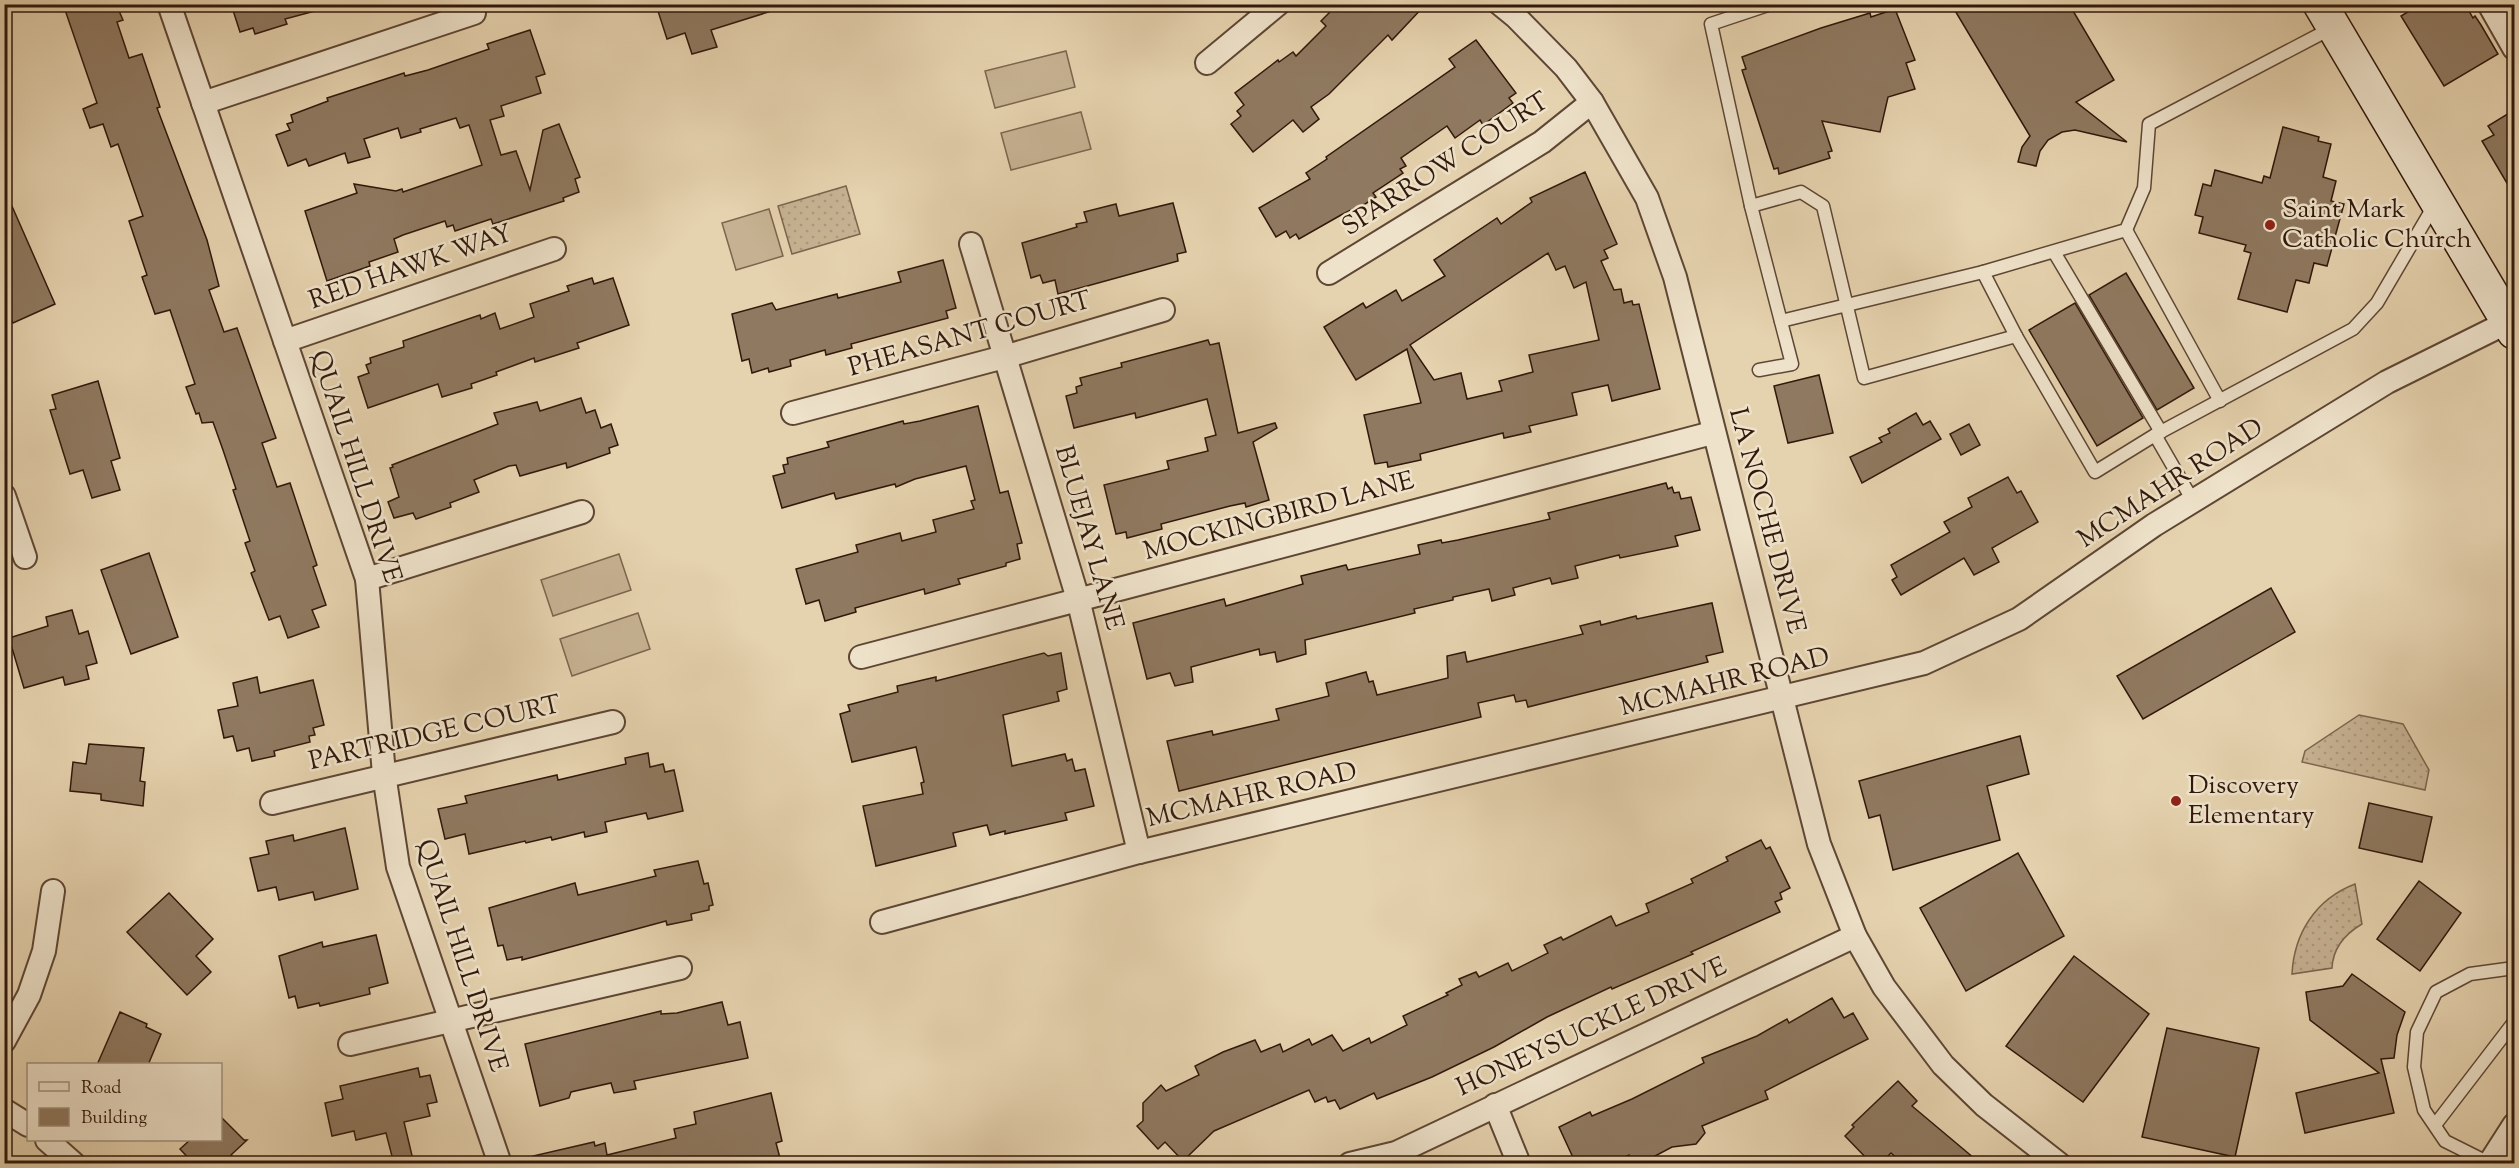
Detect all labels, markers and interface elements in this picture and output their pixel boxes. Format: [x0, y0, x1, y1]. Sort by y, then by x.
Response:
street label: SPARROW COURT [1335, 84, 1557, 246]
place label: Saint Mark Catholic Church [2282, 192, 2472, 259]
street label: RED HAWK WAY [304, 216, 518, 320]
marker: Saint Mark Catholic Church [2263, 218, 2277, 232]
street label: PHEASANT COURT [844, 283, 1096, 387]
street label: QUAIL HILL DRIVE [300, 346, 410, 588]
street label: LA NOCHE DRIVE [1718, 404, 1814, 638]
street label: MCMAHR ROAD [2071, 410, 2271, 558]
street label: BLUEJAY LANE [1044, 441, 1132, 635]
street label: MOCKINGBIRD LANE [1139, 463, 1419, 571]
street label: MCMAHR ROAD [1616, 639, 1834, 727]
street label: PARTRIDGE COURT [305, 687, 565, 781]
street label: MCMAHR ROAD [1143, 754, 1361, 838]
place label: Discovery Elementary [2188, 768, 2315, 835]
marker: Discovery Elementary [2169, 794, 2183, 808]
street label: QUAIL HILL DRIVE [406, 835, 516, 1077]
street label: HONEYSUCKLE DRIVE [1451, 949, 1734, 1107]
legend [27, 1063, 222, 1141]
text: Road [81, 1076, 121, 1102]
text: Building [81, 1106, 147, 1132]

